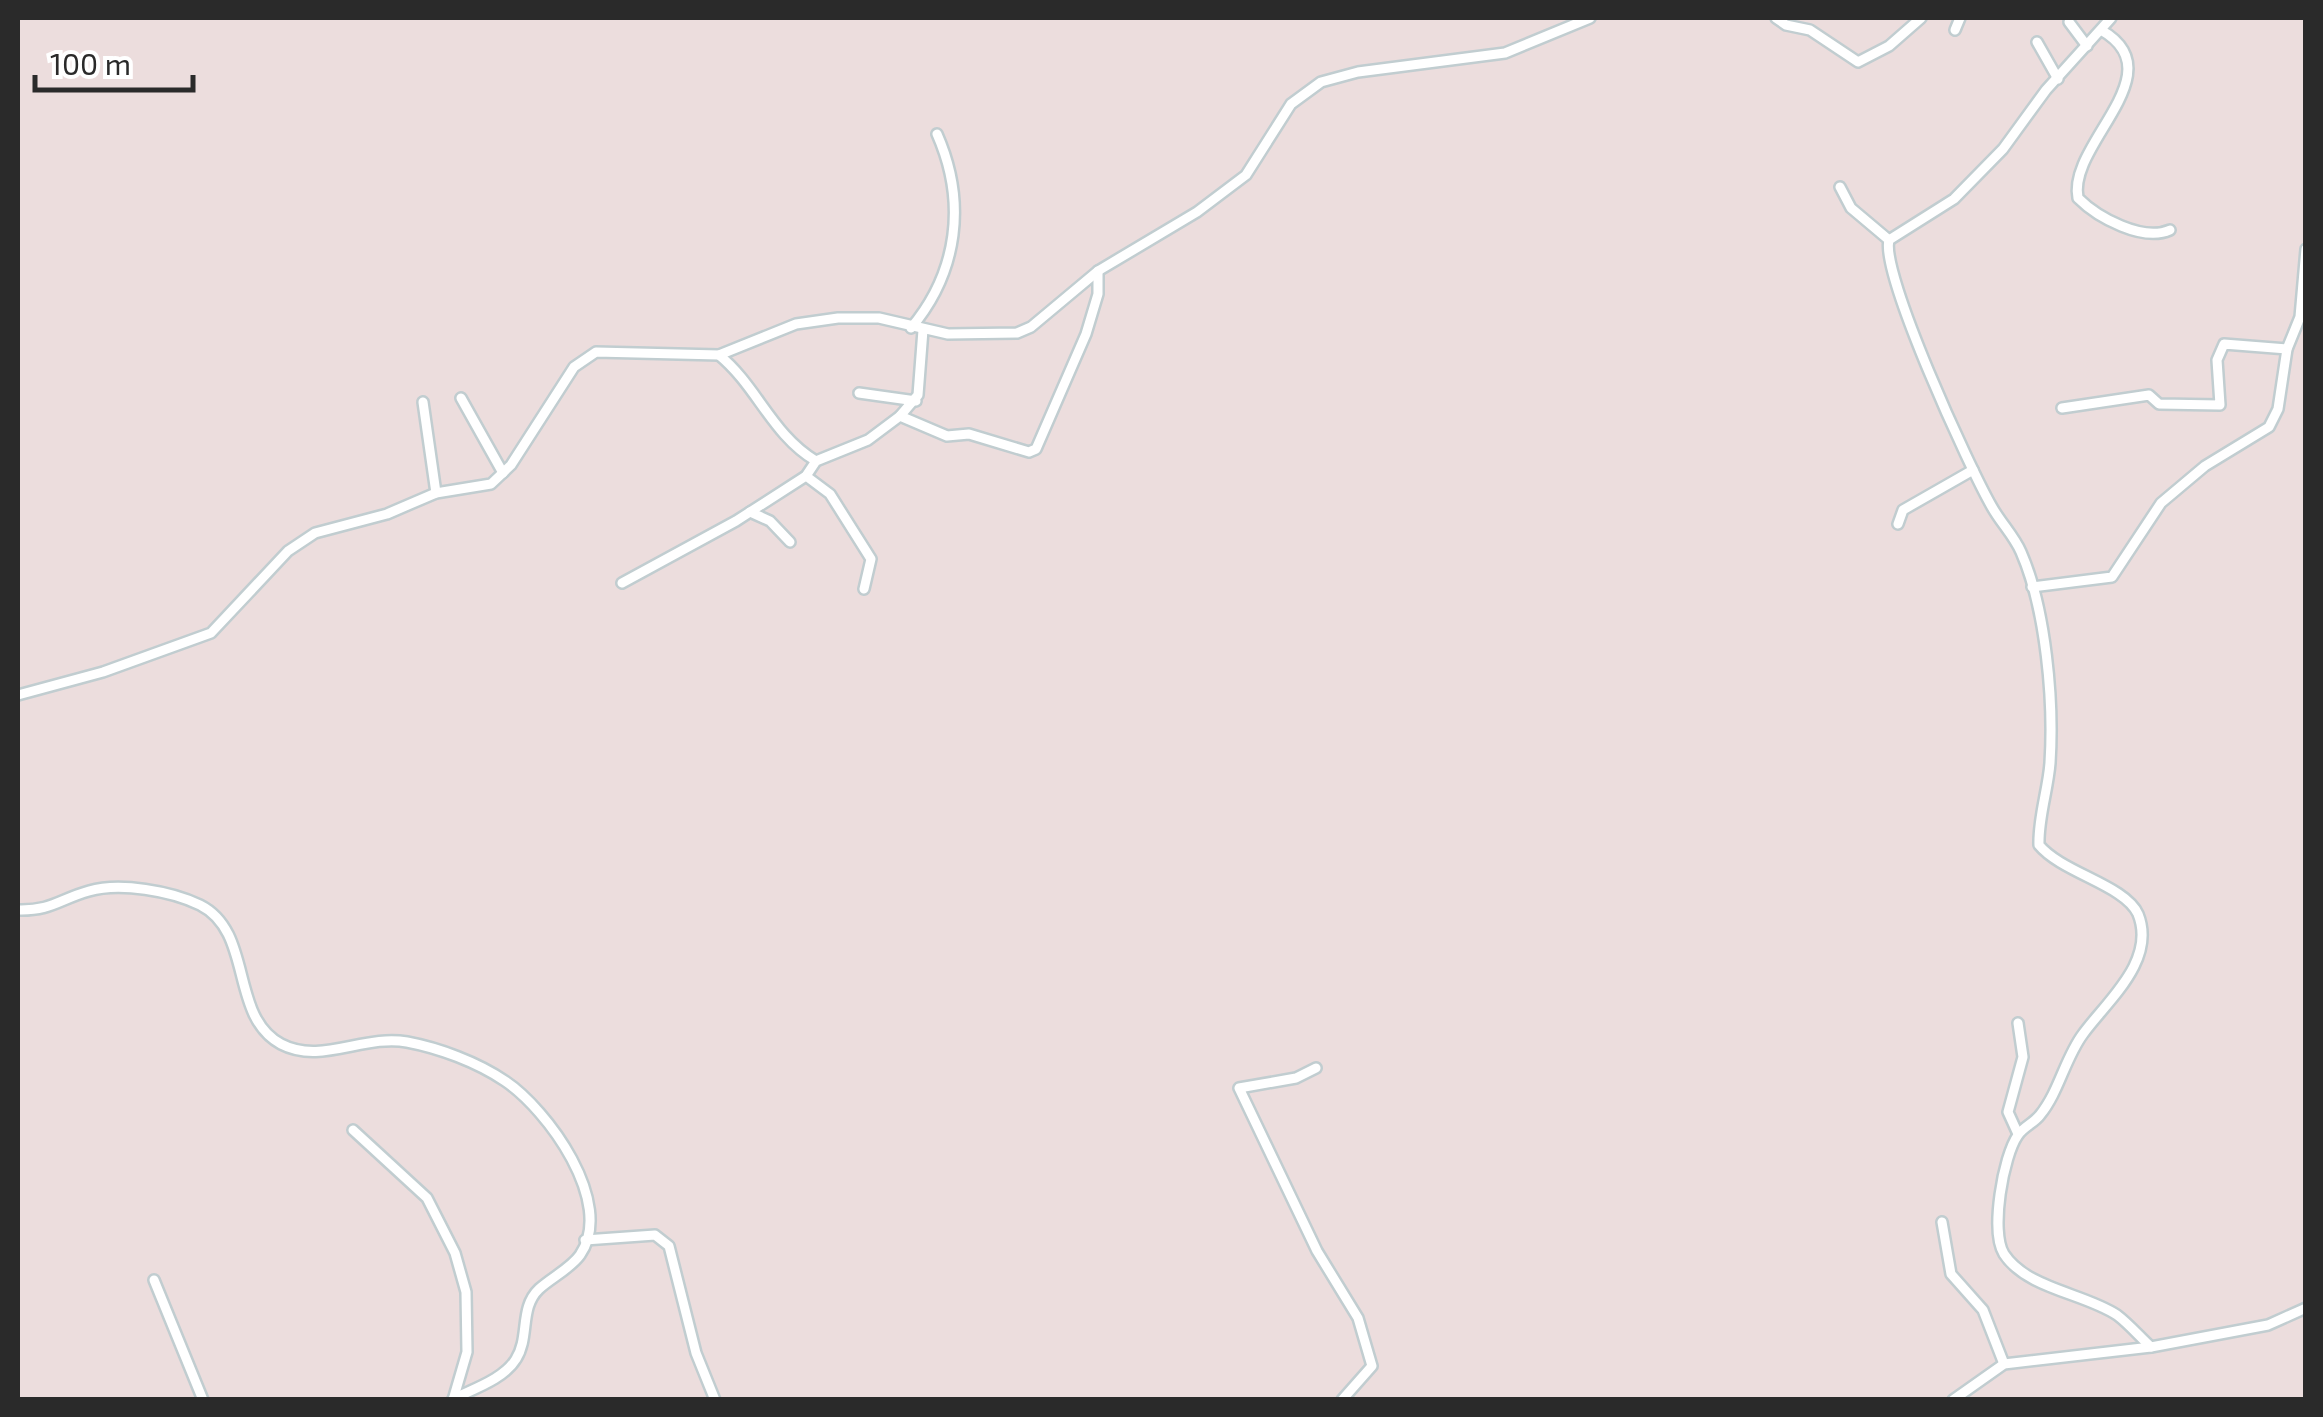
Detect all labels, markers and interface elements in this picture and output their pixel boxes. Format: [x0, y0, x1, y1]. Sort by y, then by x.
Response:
scale bar [35, 30, 192, 92]
text: 100 m [50, 45, 131, 81]

